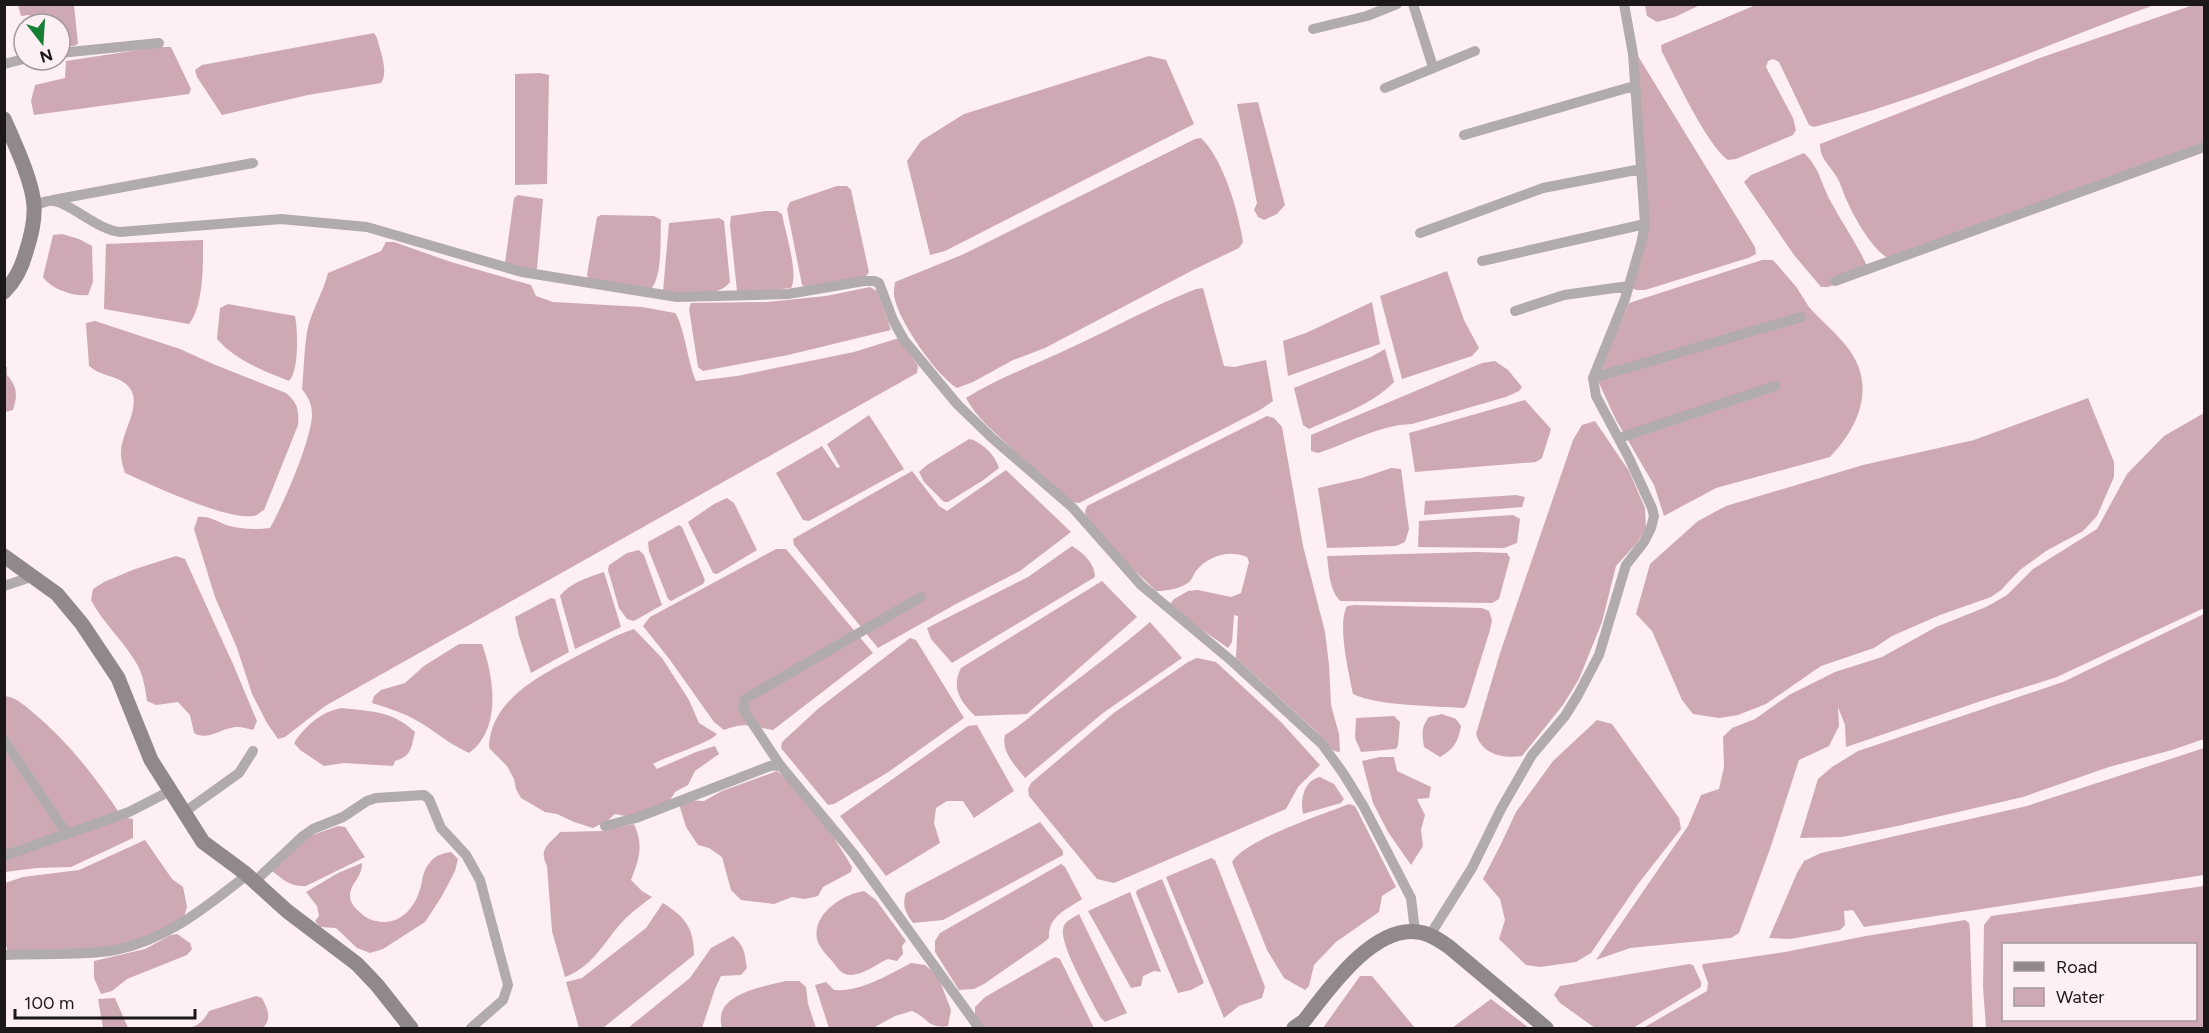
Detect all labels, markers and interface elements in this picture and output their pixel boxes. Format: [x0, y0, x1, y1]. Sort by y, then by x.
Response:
north arrow [12, 12, 72, 72]
text: N [38, 45, 55, 67]
legend [2002, 943, 2197, 1021]
text: Road [2056, 956, 2097, 978]
scale bar [15, 982, 195, 1020]
text: Water [2056, 986, 2104, 1008]
text: 100 m [24, 992, 74, 1014]

